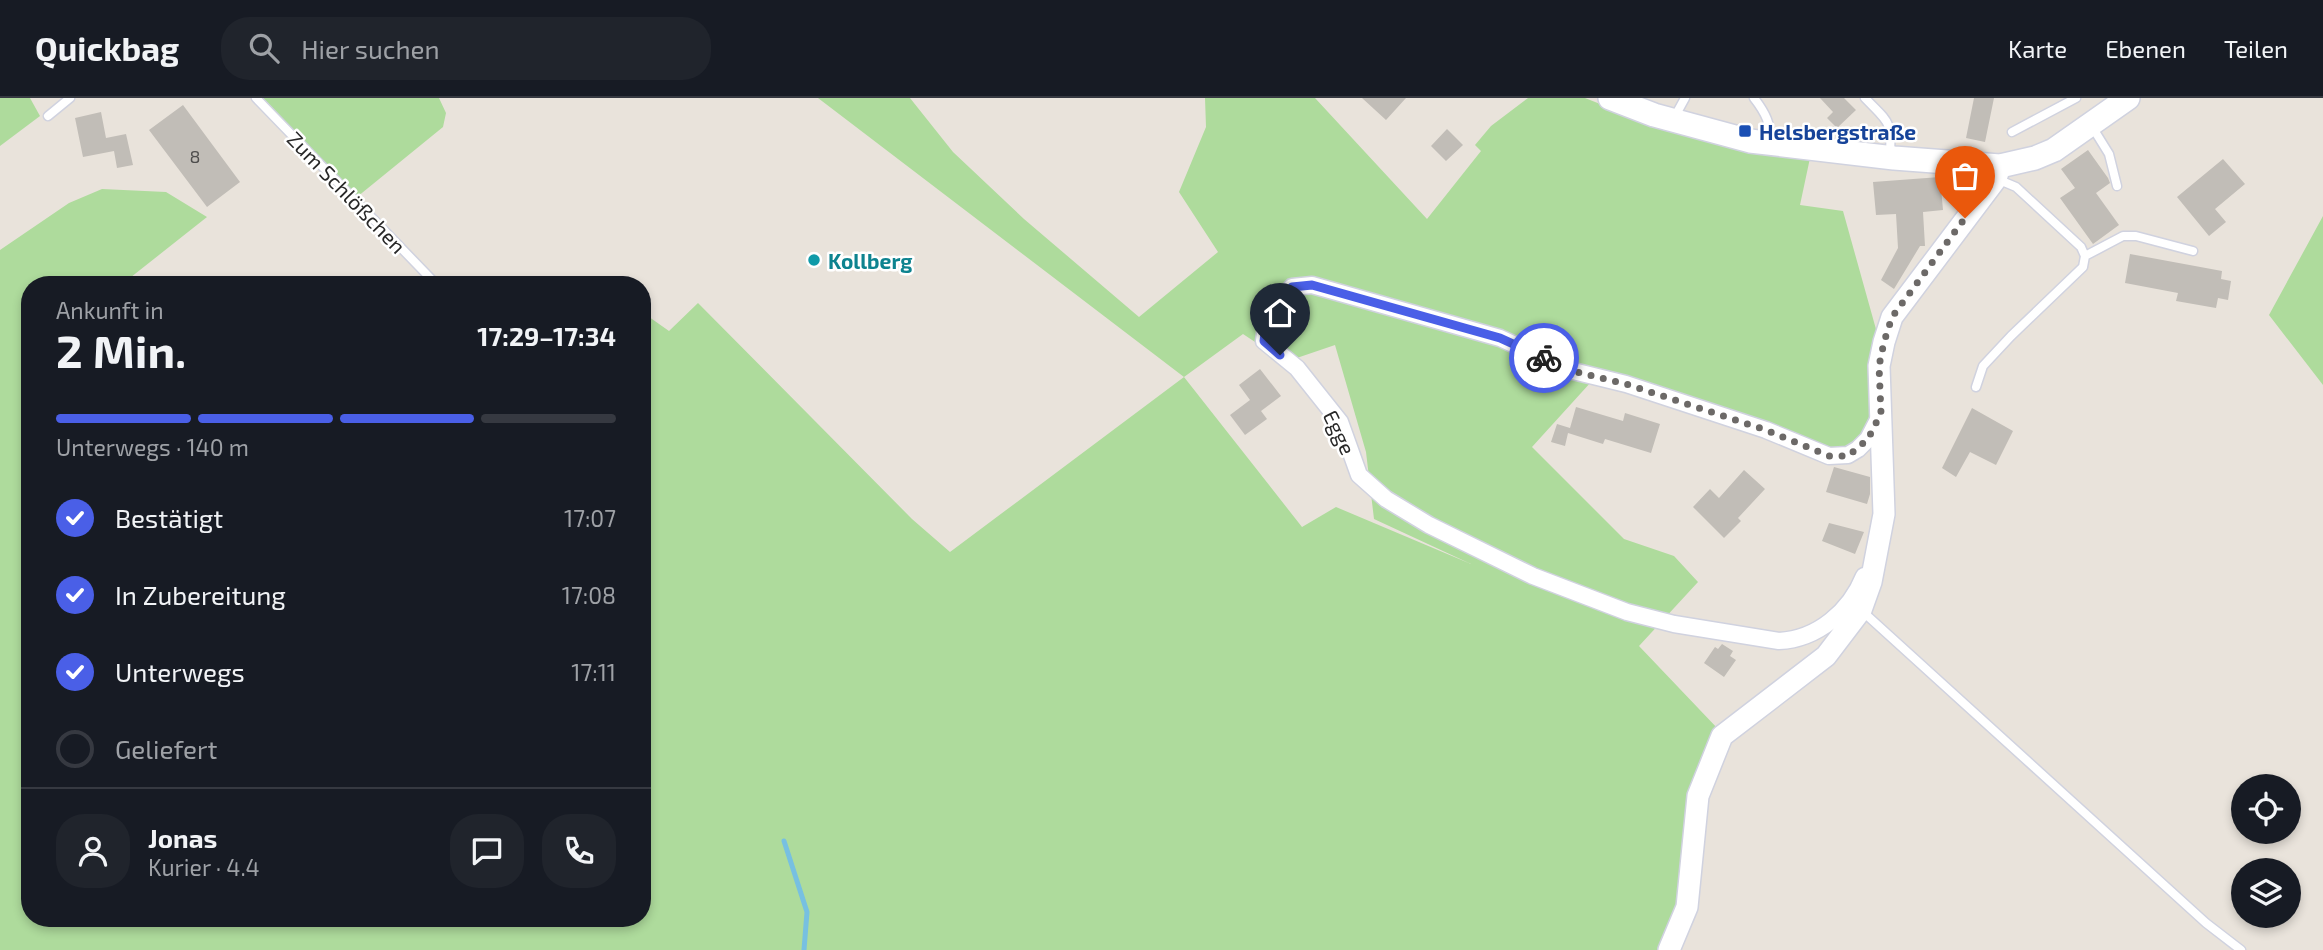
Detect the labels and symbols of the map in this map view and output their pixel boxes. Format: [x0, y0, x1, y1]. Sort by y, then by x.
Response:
place label: Helsbergstraße [1759, 119, 1916, 144]
marker: Helsbergstraße [1737, 123, 1753, 139]
street label: Zum Schlößchen [283, 126, 411, 258]
house number: 8 [190, 145, 200, 167]
pin [1935, 146, 1995, 218]
place label: Kollberg [828, 248, 913, 273]
marker: Kollberg [806, 252, 822, 268]
pin [1250, 283, 1310, 355]
courier [1509, 323, 1579, 393]
street label: Egge [1319, 406, 1361, 458]

